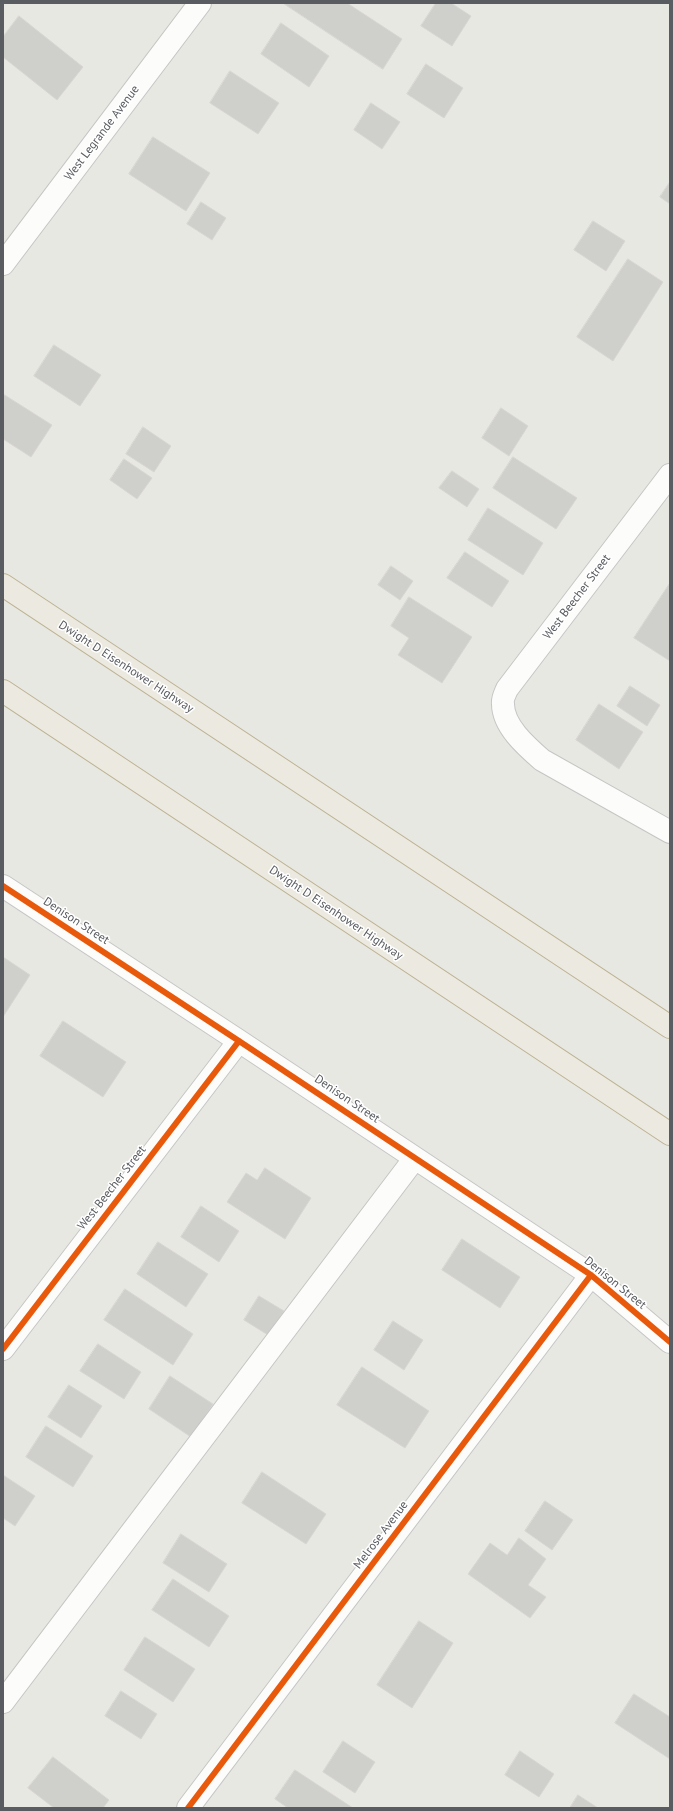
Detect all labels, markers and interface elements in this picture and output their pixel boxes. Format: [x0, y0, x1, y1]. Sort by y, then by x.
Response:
street label: West Legrande Avenue [61, 83, 143, 183]
street label: West Beecher Street [540, 552, 614, 642]
street label: Dwight D Eisenhower Highway [56, 618, 196, 716]
street label: Dwight D Eisenhower Highway [266, 863, 406, 963]
street label: Denison Street [40, 894, 112, 948]
street label: Denison Street [312, 1072, 382, 1126]
street label: West Beecher Street [75, 1143, 149, 1233]
street label: Denison Street [581, 1254, 649, 1312]
street label: Melrose Avenue [351, 1498, 411, 1572]

